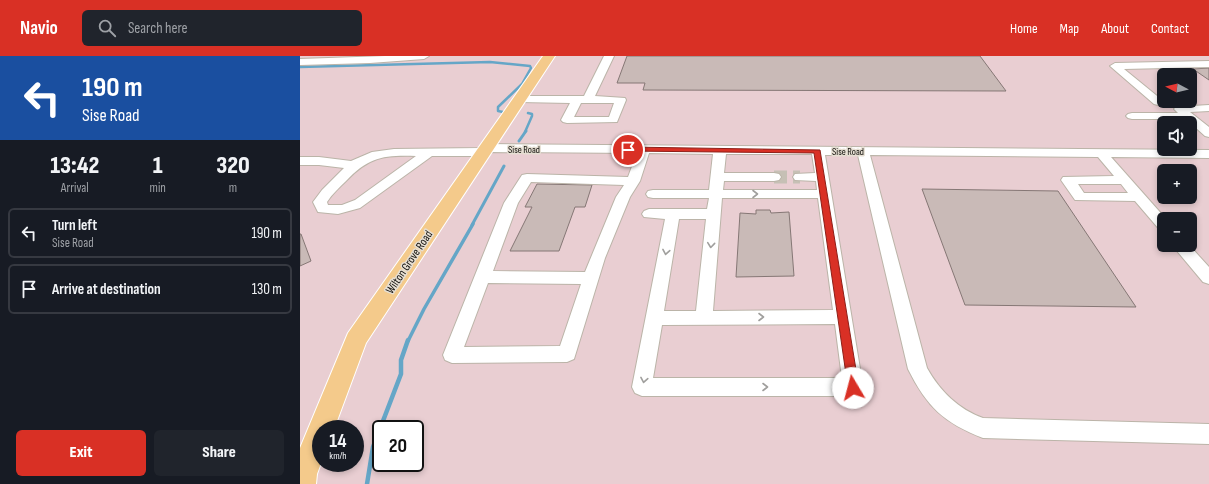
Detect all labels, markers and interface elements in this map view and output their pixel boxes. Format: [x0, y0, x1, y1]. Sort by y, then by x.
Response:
search box [82, 10, 362, 46]
text: Navio [20, 17, 58, 40]
icon: search [96, 17, 118, 39]
text: Search here [128, 19, 188, 38]
text: Home [1010, 20, 1038, 37]
text: Map [1060, 20, 1079, 37]
text: About [1101, 20, 1129, 37]
text: Contact [1151, 20, 1189, 37]
north arrow [1157, 68, 1197, 108]
map controls [1157, 68, 1197, 252]
text: 190 m [82, 71, 143, 104]
icon: left [16, 72, 68, 124]
text: Sise Road [82, 105, 140, 126]
button: sound [1157, 116, 1197, 156]
pin [611, 133, 645, 167]
icon: arrive [617, 139, 639, 161]
street label: Sise Road [508, 144, 540, 156]
street label: Sise Road [832, 146, 864, 158]
text: 13:42 [50, 151, 99, 180]
text: 1 [153, 151, 163, 180]
text: 320 [216, 151, 250, 180]
button: + [1157, 164, 1197, 204]
text: Arrival [61, 180, 89, 196]
text: min [150, 180, 166, 196]
text: m [229, 180, 237, 196]
one-way arrow [752, 190, 758, 198]
button: − [1157, 212, 1197, 252]
text: Turn left [52, 216, 97, 235]
icon: left [18, 222, 40, 244]
text: 190 m [251, 224, 282, 243]
street label: Wilton Grove Road [383, 228, 436, 297]
text: Sise Road [52, 235, 94, 251]
one-way arrow [707, 242, 716, 248]
one-way arrow [663, 249, 671, 255]
icon: arrive [18, 278, 40, 300]
text: Arrive at destination [52, 280, 161, 299]
text: 130 m [252, 280, 282, 299]
one-way arrow [758, 313, 764, 322]
position arrow [832, 367, 874, 409]
one-way arrow [640, 377, 648, 383]
one-way arrow [762, 383, 768, 391]
speed limit sign: 20 [372, 420, 424, 472]
text: 14 [329, 429, 347, 453]
button: Exit [16, 430, 146, 476]
button: Share [154, 430, 284, 476]
text: km/h [329, 450, 347, 462]

